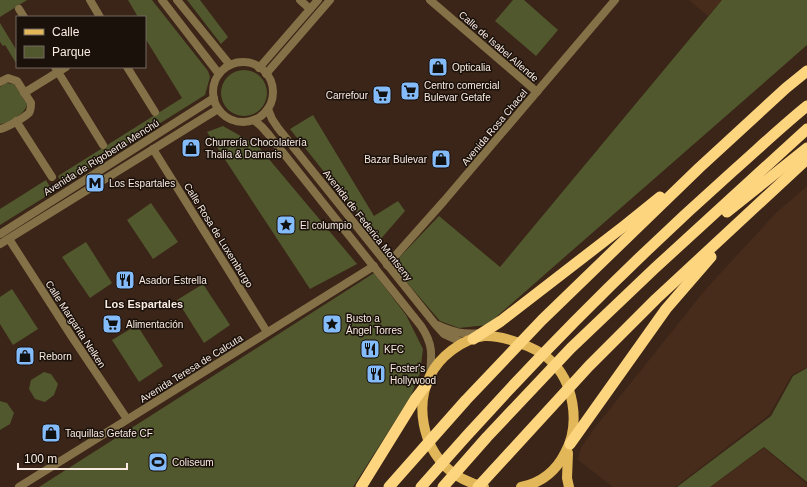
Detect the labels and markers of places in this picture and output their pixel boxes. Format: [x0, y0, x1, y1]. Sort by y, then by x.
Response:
shop icon: Opticalia [427, 56, 449, 78]
place label: Opticalia [452, 62, 491, 73]
supermarket icon: Centro comercial Bulevar Getafe [399, 80, 421, 102]
place label: Centro comercial Bulevar Getafe [424, 80, 500, 103]
supermarket icon: Carrefour [371, 84, 393, 106]
place label: Carrefour [326, 90, 369, 101]
shop icon: Churrería Chocolatería Thalia & Damaris [180, 137, 202, 159]
place label: Churrería Chocolatería Thalia & Damaris [205, 137, 307, 160]
shop icon: Bazar Bulevar [430, 148, 452, 170]
place label: Bazar Bulevar [364, 154, 428, 165]
metro station icon: Los Espartales [84, 172, 106, 194]
place label: Los Espartales [109, 178, 175, 189]
place icon: El columpio [275, 214, 297, 236]
place label: El columpio [300, 220, 352, 231]
restaurant icon: Asador Estrella [114, 269, 136, 291]
place label: Asador Estrella [139, 275, 207, 286]
supermarket icon: Alimentación [101, 313, 123, 335]
place icon: Busto a Ángel Torres [321, 313, 343, 335]
place label: Busto a Ángel Torres [346, 313, 402, 336]
place label: Alimentación [126, 319, 183, 330]
restaurant icon: KFC [359, 338, 381, 360]
place label: KFC [384, 344, 404, 355]
shop icon: Reborn [14, 345, 36, 367]
place label: Reborn [39, 351, 72, 362]
restaurant icon: Foster's Hollywood [365, 363, 387, 385]
place label: Foster's Hollywood [390, 363, 436, 386]
shop icon: Taquillas Getafe CF [40, 422, 62, 444]
place label: Taquillas Getafe CF [65, 428, 153, 439]
sports icon: Coliseum [147, 451, 169, 473]
place label: Coliseum [172, 457, 214, 468]

